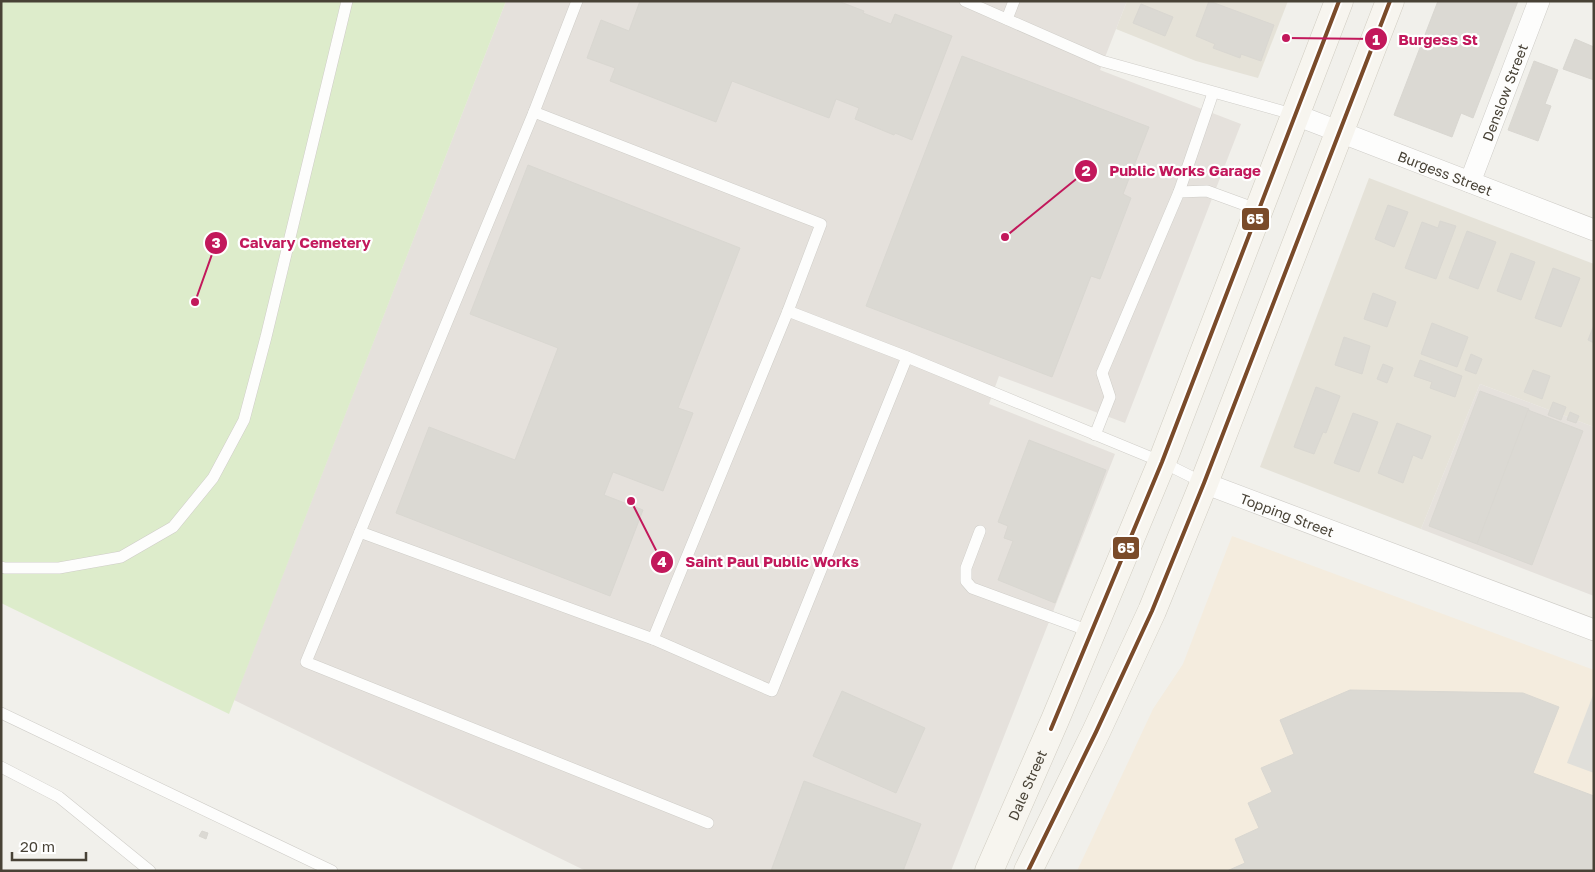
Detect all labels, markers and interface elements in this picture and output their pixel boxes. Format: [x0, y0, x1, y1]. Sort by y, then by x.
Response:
callout: Burgess St [1363, 24, 1488, 54]
text: 1 [1372, 30, 1380, 48]
text: Burgess St [1398, 30, 1478, 48]
street label: Denslow Street [1478, 41, 1530, 143]
street label: Burgess Street [1396, 147, 1495, 198]
callout: Public Works Garage [1074, 156, 1270, 186]
text: 2 [1081, 161, 1091, 179]
text: Public Works Garage [1109, 161, 1261, 179]
line badge: 65 [1241, 207, 1270, 231]
text: 65 [1246, 210, 1264, 227]
callout: Calvary Cemetery [204, 228, 380, 258]
text: 3 [211, 233, 221, 251]
text: Calvary Cemetery [239, 233, 371, 251]
street label: Topping Street [1238, 489, 1337, 540]
line badge: 65 [1112, 536, 1140, 560]
text: 65 [1117, 539, 1135, 556]
callout: Saint Paul Public Works [650, 547, 869, 577]
text: 4 [657, 552, 667, 570]
text: Saint Paul Public Works [685, 552, 859, 570]
street label: Dale Street [1004, 747, 1049, 823]
scale bar [12, 830, 86, 862]
text: 20 m [20, 837, 55, 855]

